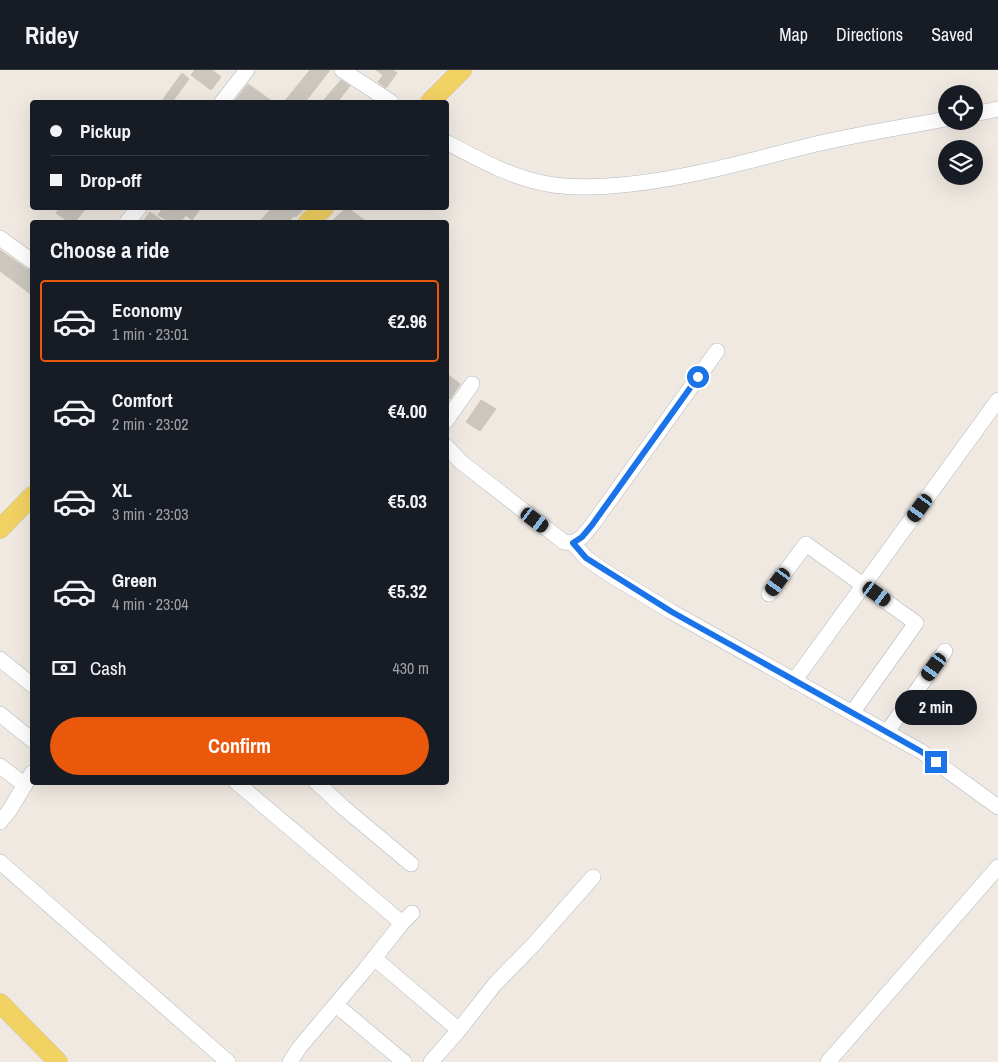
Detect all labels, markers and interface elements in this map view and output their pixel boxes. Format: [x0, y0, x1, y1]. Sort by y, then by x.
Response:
text: Ridey [25, 19, 79, 51]
text: Map [779, 22, 808, 47]
text: Directions [836, 22, 903, 47]
text: Saved [931, 22, 973, 47]
map controls [938, 85, 983, 185]
button: locate [938, 85, 983, 130]
text: Pickup [80, 118, 131, 144]
button: layers [938, 140, 983, 185]
text: Drop-off [80, 167, 141, 193]
text: Choose a ride [50, 235, 169, 265]
text: Economy [112, 297, 182, 323]
icon: car [52, 299, 97, 344]
text: €2.96 [388, 308, 427, 334]
text: 1 min · 23:01 [112, 323, 189, 345]
route start [687, 366, 709, 388]
text: Comfort [112, 387, 173, 413]
icon: car [52, 389, 97, 434]
text: €4.00 [388, 398, 427, 424]
text: 2 min · 23:02 [112, 413, 189, 435]
text: XL [112, 477, 132, 503]
icon: car [52, 479, 97, 524]
text: €5.03 [388, 488, 427, 514]
car [905, 491, 934, 525]
text: 3 min · 23:03 [112, 503, 189, 525]
car [518, 505, 551, 535]
car [763, 565, 792, 599]
text: Green [112, 567, 157, 593]
icon: car [52, 569, 97, 614]
text: €5.32 [388, 578, 427, 604]
car [860, 579, 893, 609]
text: 4 min · 23:04 [112, 593, 189, 615]
car [919, 650, 948, 684]
icon: cash [50, 654, 78, 682]
text: Cash [90, 655, 126, 681]
text: 430 m [393, 657, 429, 679]
callout: 2 min [895, 690, 977, 724]
text: 2 min [919, 696, 953, 718]
button: Confirm [50, 717, 429, 775]
route end [925, 751, 947, 773]

